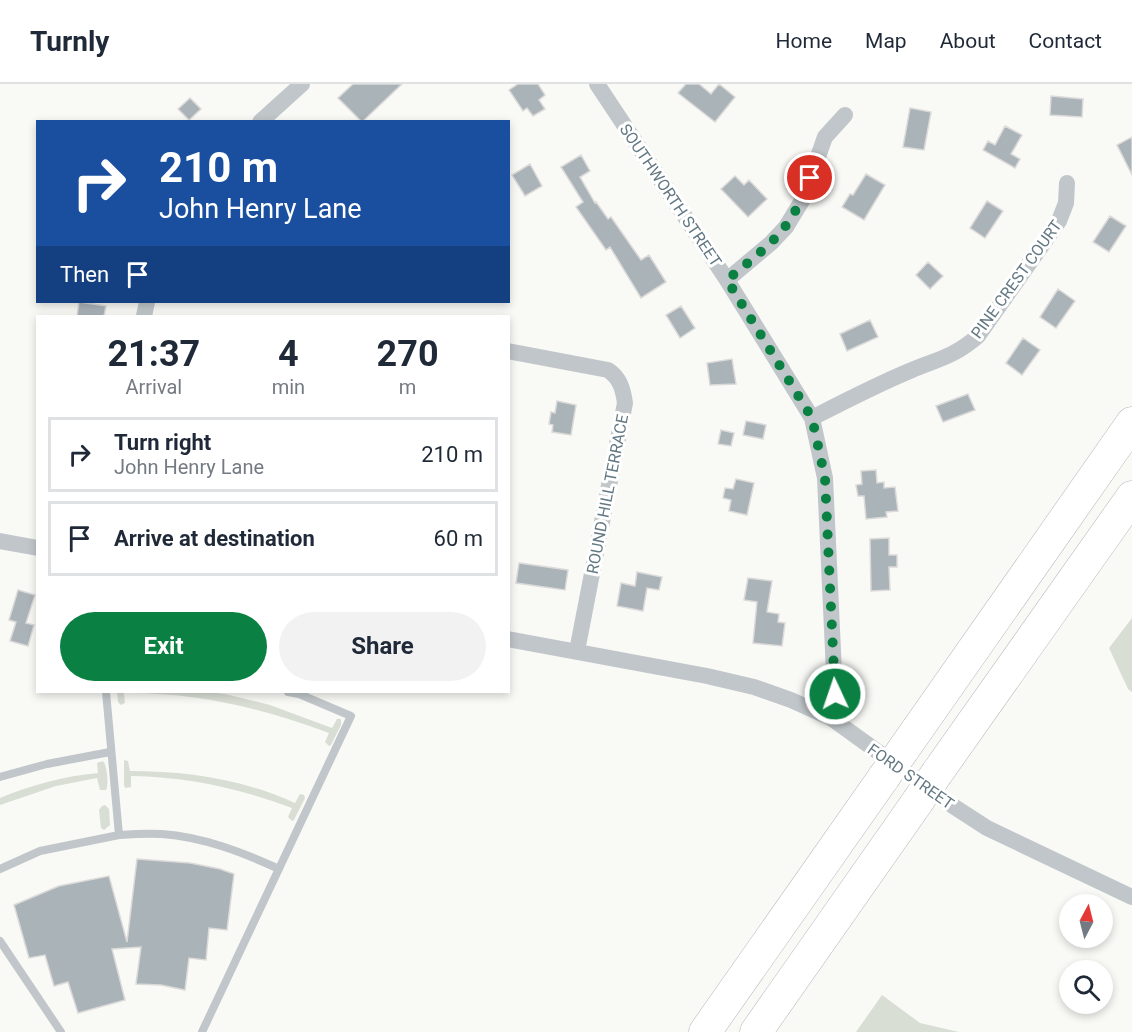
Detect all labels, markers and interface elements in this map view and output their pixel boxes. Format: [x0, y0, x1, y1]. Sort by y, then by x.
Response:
text: Turnly [30, 25, 109, 58]
text: Home [776, 29, 832, 53]
text: Map [865, 29, 907, 53]
text: About [940, 29, 996, 53]
text: Contact [1029, 29, 1102, 53]
street label: SOUTHWORTH STREET [616, 120, 726, 271]
text: 210 m [159, 143, 278, 192]
icon: right [60, 144, 138, 222]
pin [784, 152, 835, 203]
icon: arrive [793, 161, 826, 194]
text: John Henry Lane [159, 193, 362, 225]
street label: PINE CREST COURT [967, 216, 1066, 342]
icon: arrive [121, 258, 154, 291]
text: Then [60, 262, 109, 287]
text: 21:37 [107, 333, 200, 375]
text: 4 [278, 333, 299, 375]
text: 270 [377, 333, 439, 375]
text: Arrival [125, 375, 182, 399]
text: min [272, 375, 305, 399]
text: m [399, 375, 416, 399]
street label: ROUND HILL TERRACE [583, 413, 632, 575]
text: Turn right [114, 430, 211, 455]
icon: right [63, 438, 96, 471]
text: 210 m [421, 442, 483, 467]
text: John Henry Lane [114, 455, 264, 479]
icon: arrive [63, 522, 96, 555]
text: Arrive at destination [114, 526, 315, 551]
text: 60 m [434, 526, 483, 551]
button: Exit [60, 612, 267, 681]
button: Share [279, 612, 486, 681]
position arrow [803, 662, 867, 726]
street label: FORD STREET [864, 740, 958, 813]
north arrow [1059, 894, 1113, 948]
map controls [1059, 894, 1113, 1014]
button: search [1059, 960, 1113, 1014]

